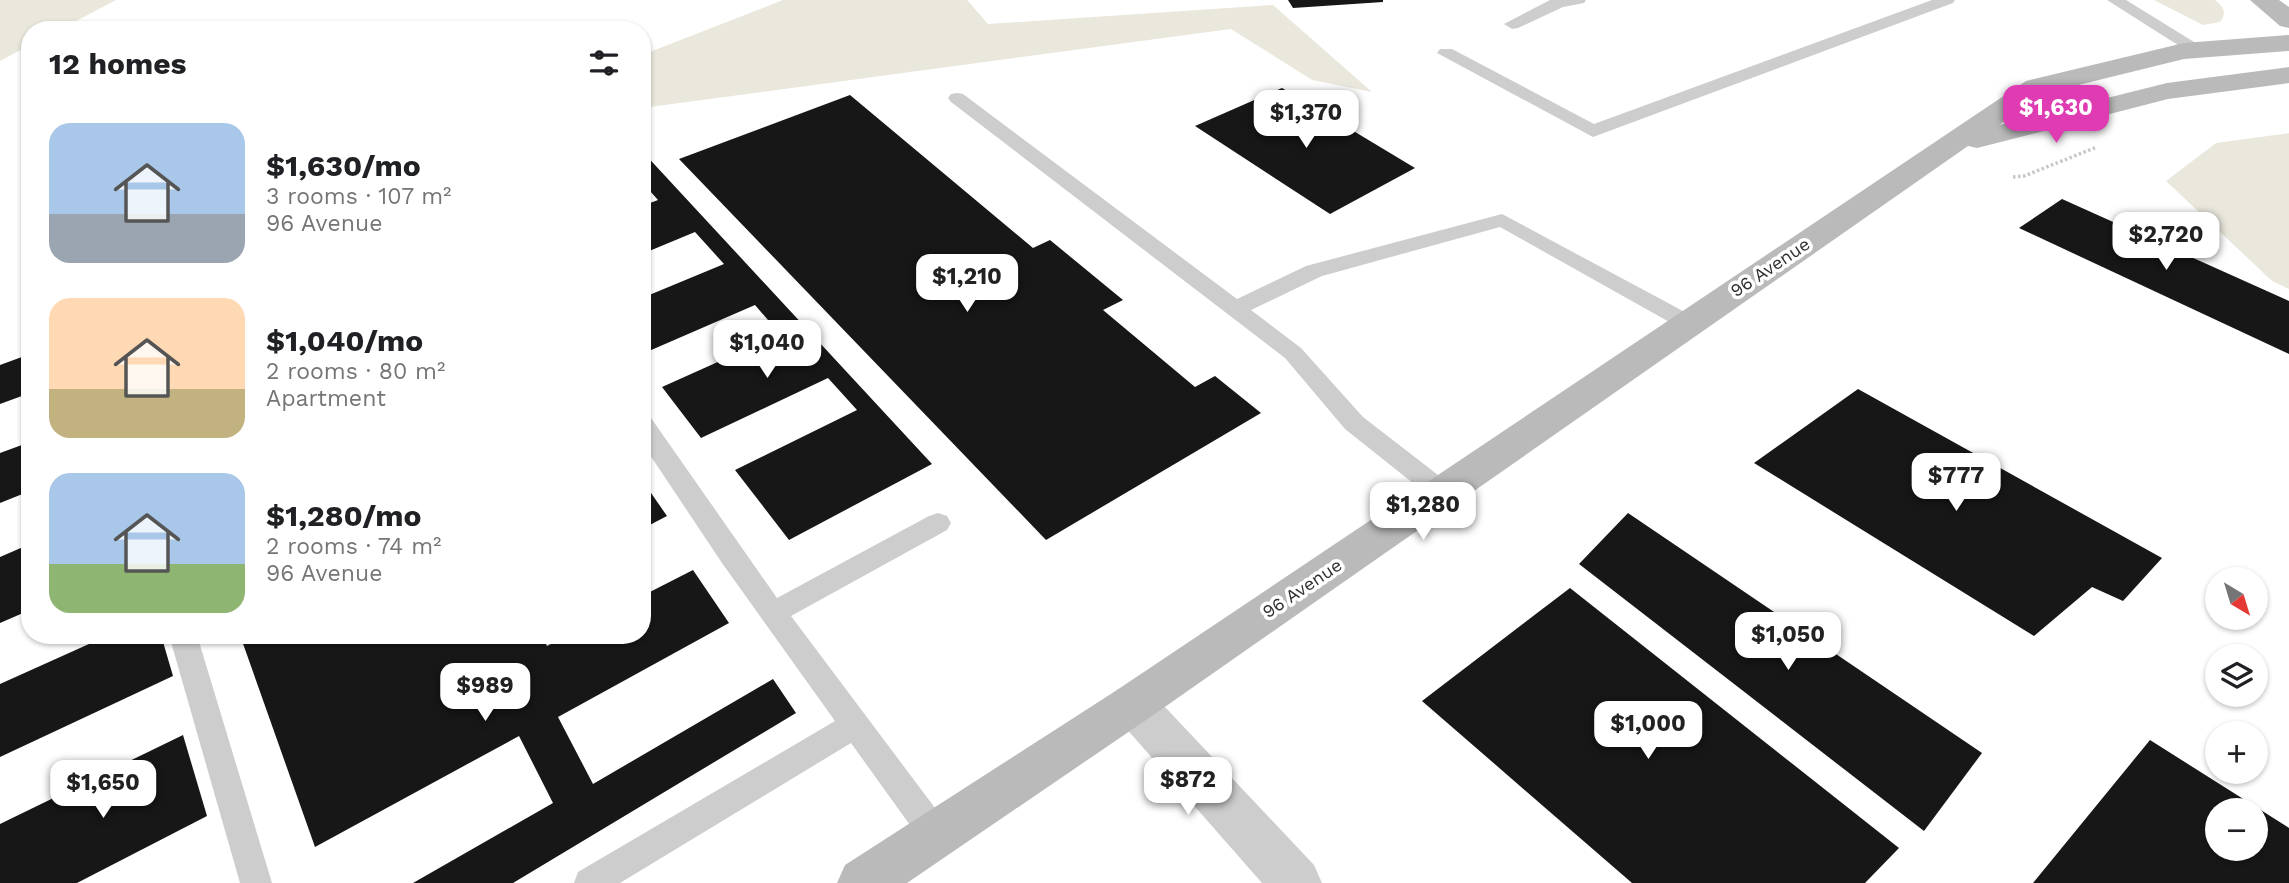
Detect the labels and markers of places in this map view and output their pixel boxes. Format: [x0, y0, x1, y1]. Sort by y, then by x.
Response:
pin: $1,630 [1999, 86, 2113, 145]
pin: $1,370 [1249, 90, 1363, 150]
pin: $2,720 [2109, 212, 2223, 272]
pin: $1,210 [910, 254, 1024, 314]
pin: $1,040 [710, 320, 824, 380]
pin: $777 [1915, 454, 1997, 513]
pin: $1,280 [1366, 482, 1480, 542]
pin: $1,050 [1731, 612, 1845, 672]
pin: $989 [444, 664, 526, 723]
pin: $1,000 [1591, 702, 1705, 761]
pin: $872 [1147, 758, 1229, 817]
pin: $1,650 [46, 760, 160, 820]

